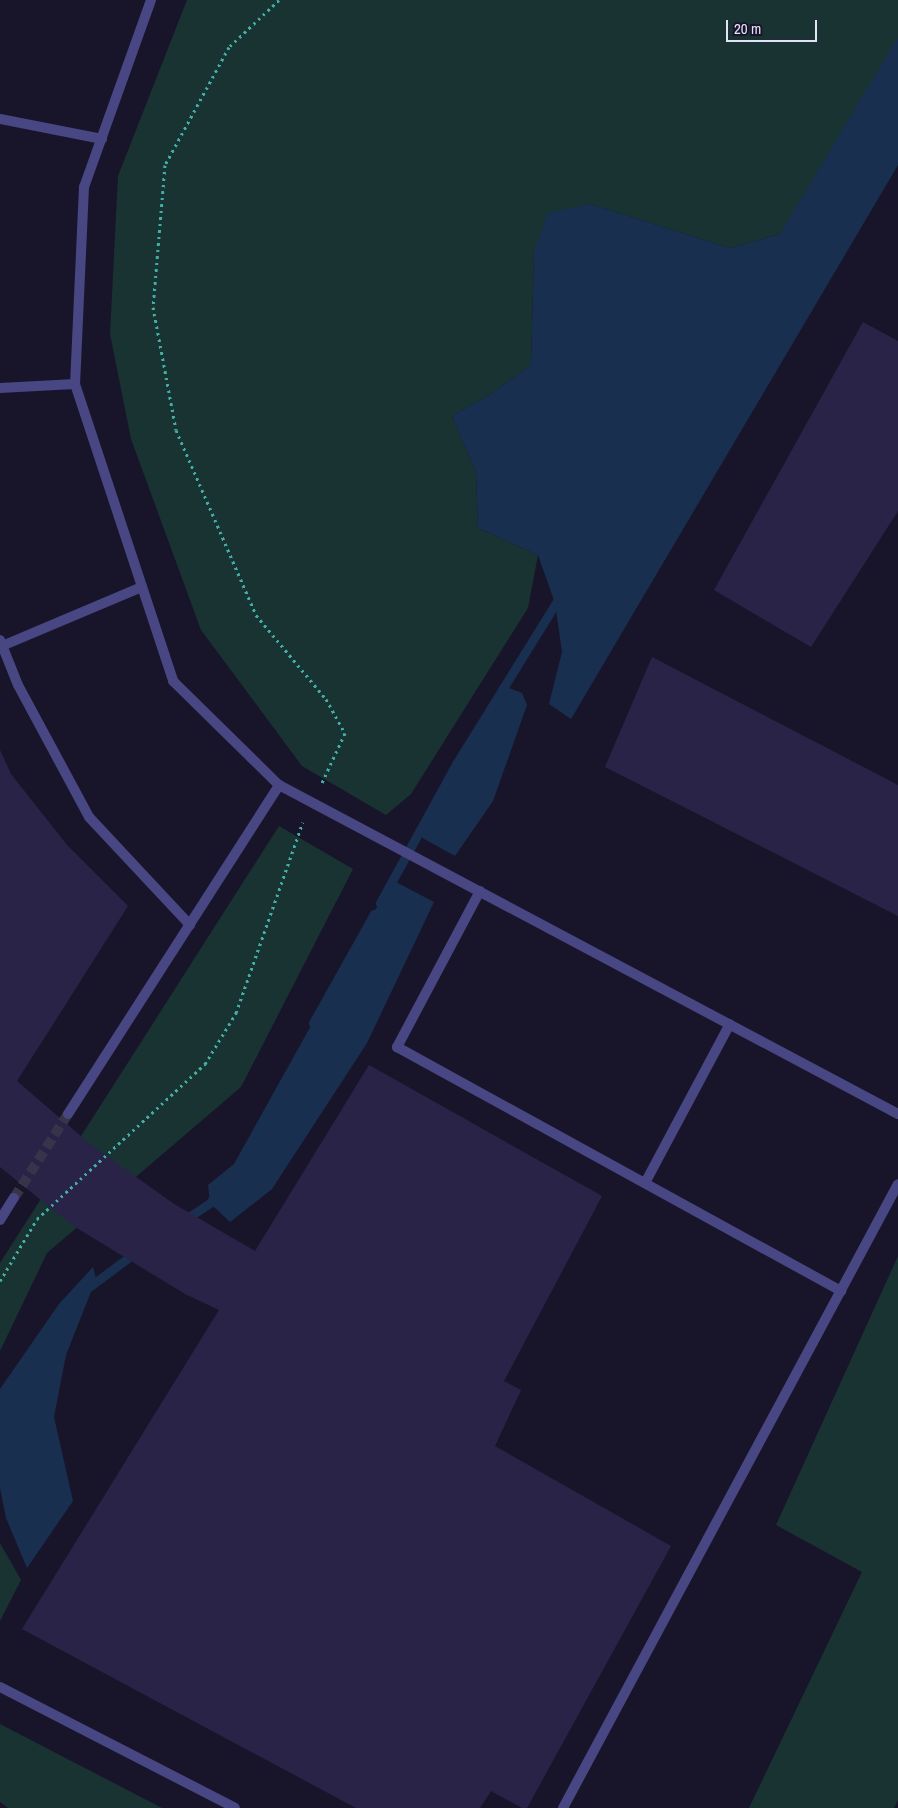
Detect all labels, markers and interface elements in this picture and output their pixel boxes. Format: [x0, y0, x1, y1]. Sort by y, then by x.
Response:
scale bar [728, 10, 819, 42]
text: 20 m [734, 18, 761, 39]

